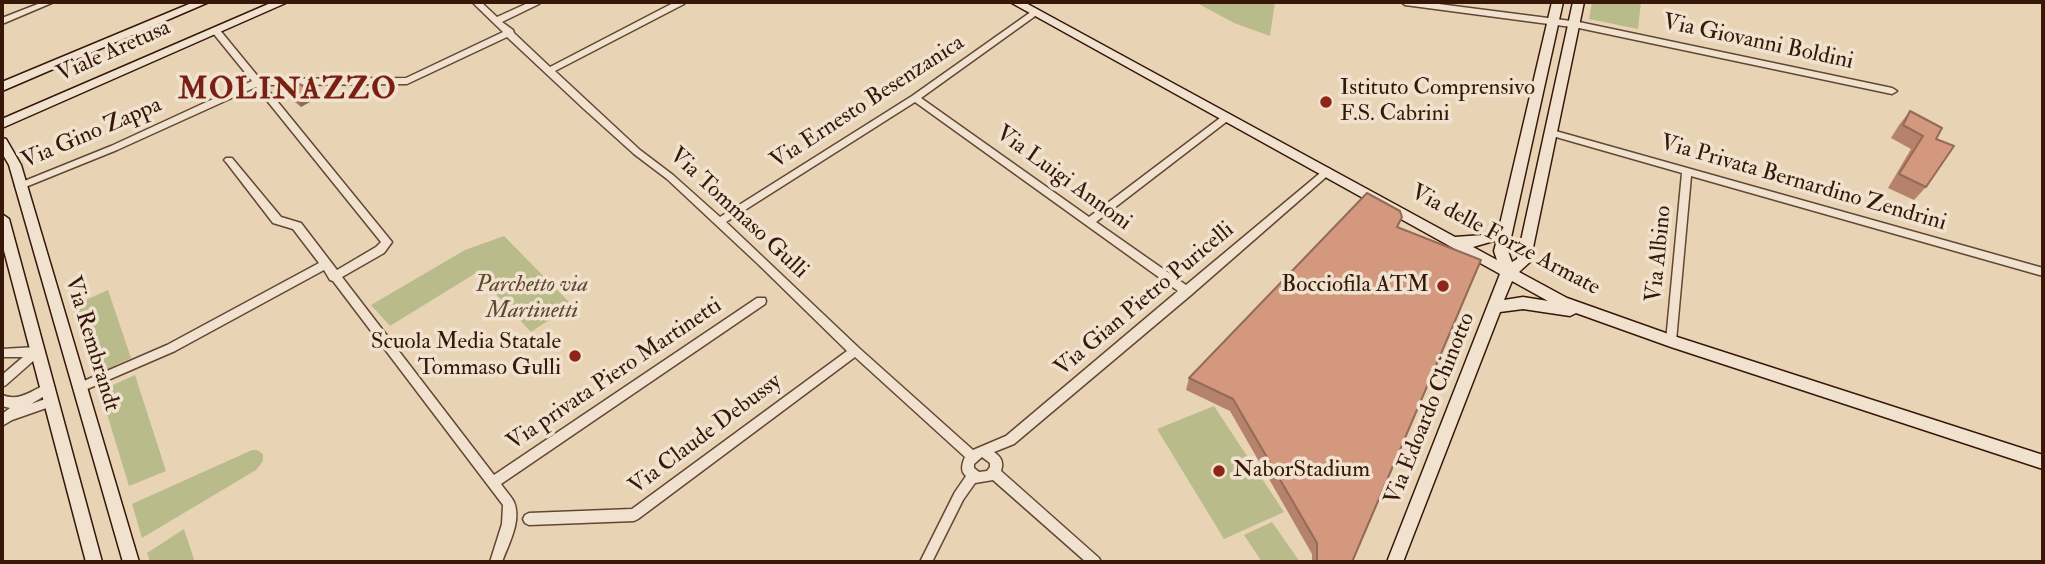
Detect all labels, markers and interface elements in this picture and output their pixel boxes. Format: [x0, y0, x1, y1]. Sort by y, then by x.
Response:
street label: Via Giovanni Boldini [1660, 9, 1856, 77]
street label: Viale Aretusa [53, 15, 175, 89]
street label: Via Ernesto Besenzanica [766, 30, 970, 176]
district label: MOLINAZZO [179, 74, 397, 110]
place label: Istituto Comprensivo F.S. Cabrini [1340, 75, 1535, 129]
street label: Via Gino Zappa [18, 92, 166, 176]
marker: Istituto Comprensivo F.S. Cabrini [1318, 94, 1334, 110]
street label: Via Luigi Annoni [990, 121, 1136, 237]
street label: Via Privata Bernardino Zendrini [1657, 130, 1949, 238]
street label: Via Tommaso Gulli [663, 143, 813, 285]
street label: Via delle Forze Armate [1406, 179, 1604, 303]
street label: Via Albino [1641, 204, 1679, 304]
street label: Via Gian Pietro Puricelli [1050, 217, 1240, 383]
park label: Parchetto via Martinetti [476, 272, 588, 326]
place label: Bocciofila ATM [1281, 272, 1429, 300]
street label: Via Rembrandt [57, 273, 125, 415]
marker: Bocciofila ATM [1435, 278, 1451, 294]
street label: Via privata Piero Martinetti [502, 293, 728, 457]
street label: Via Edoardo Chinotto [1380, 309, 1482, 509]
place label: Scuola Media Statale Tommaso Gulli [371, 329, 561, 383]
marker: Scuola Media Statale Tommaso Gulli [567, 348, 583, 364]
street label: Via Claude Debussy [624, 369, 788, 501]
place label: NaborStadium [1233, 457, 1370, 485]
marker: NaborStadium [1211, 463, 1227, 479]

